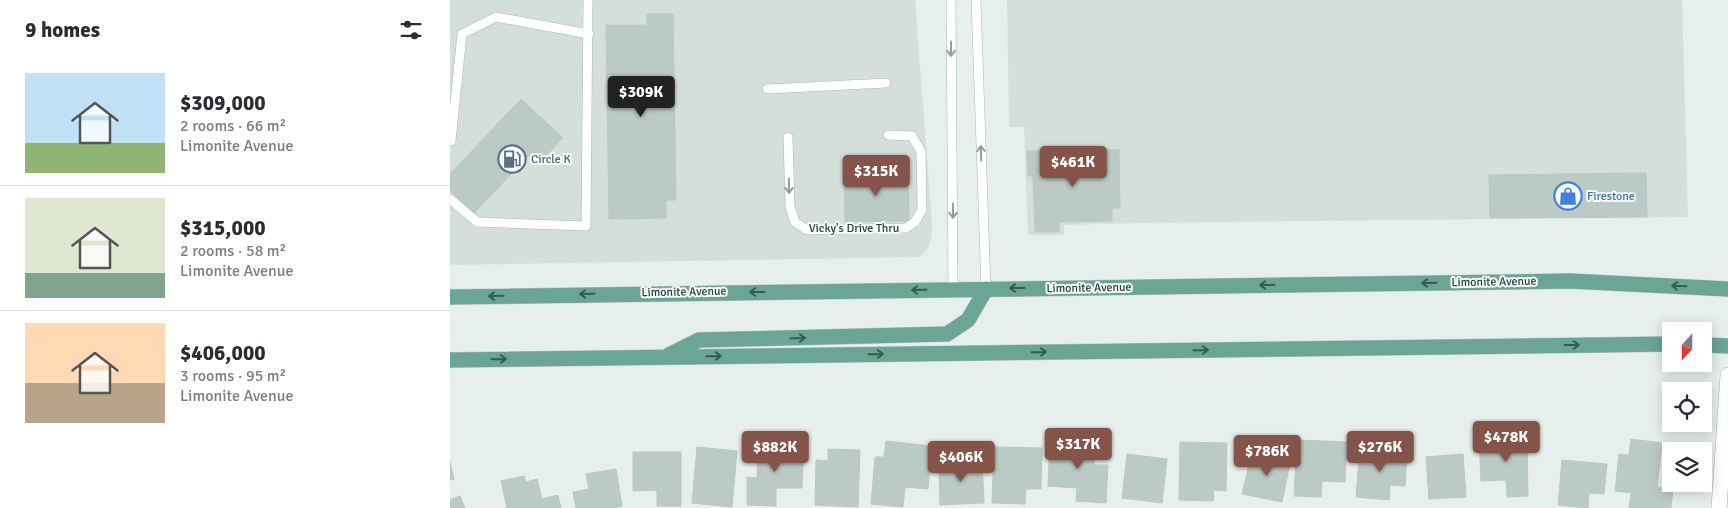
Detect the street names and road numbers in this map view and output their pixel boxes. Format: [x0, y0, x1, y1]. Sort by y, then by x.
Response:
street label: Vicky's Drive Thru [809, 221, 899, 236]
street label: Limonite Avenue [1451, 274, 1537, 290]
street label: Limonite Avenue [1046, 280, 1132, 296]
street label: Limonite Avenue [641, 284, 727, 300]

